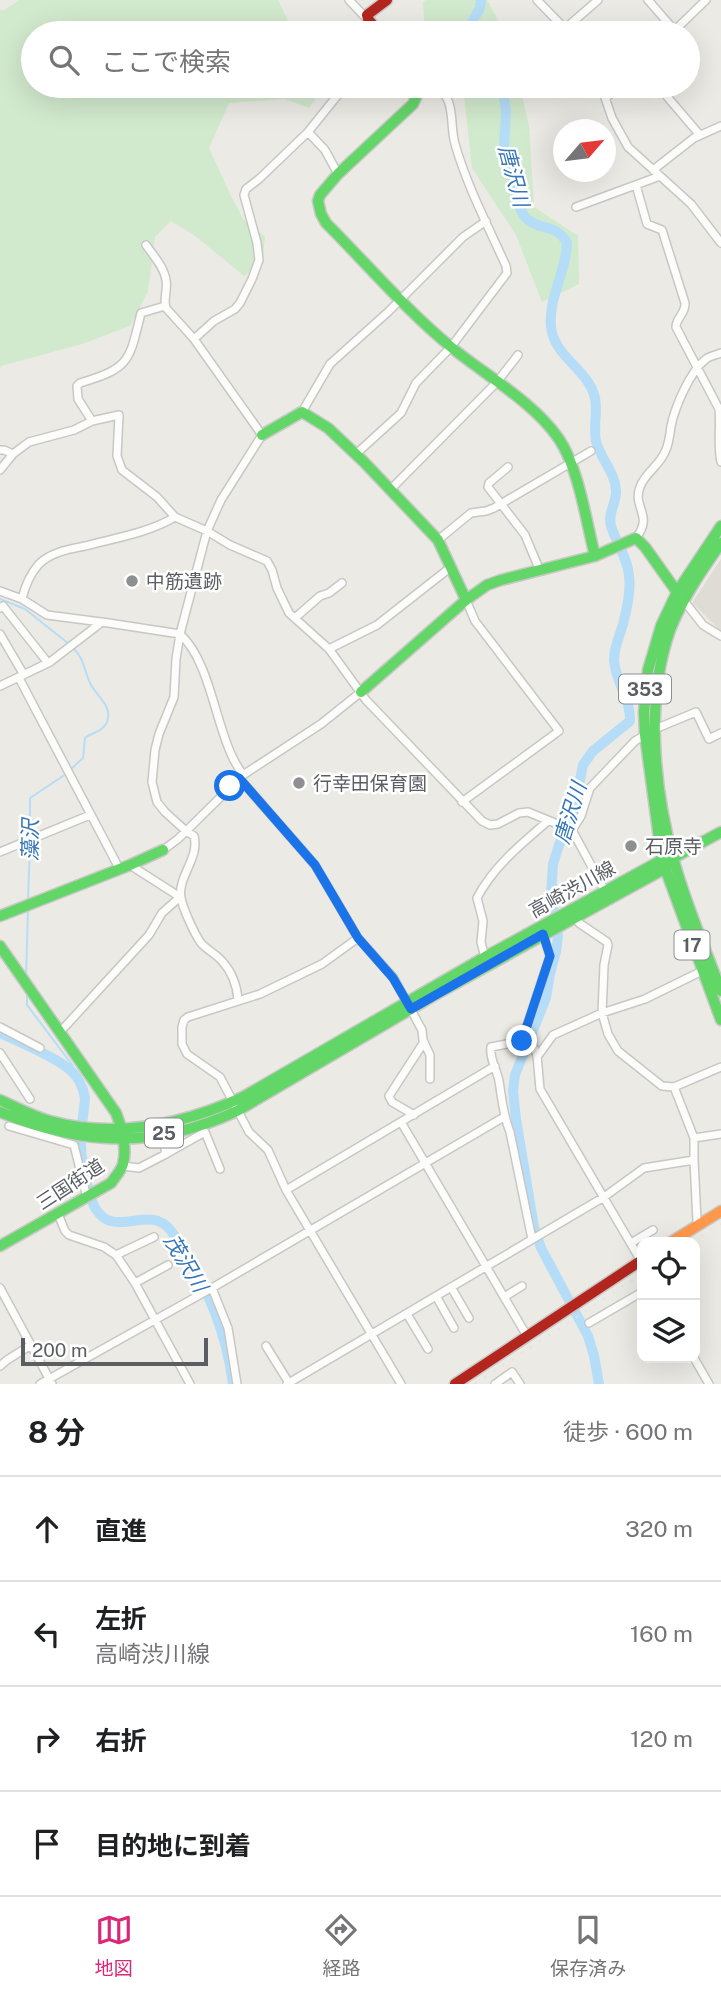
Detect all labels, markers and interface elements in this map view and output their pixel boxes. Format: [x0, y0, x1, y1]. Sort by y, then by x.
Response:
search box [21, 21, 700, 98]
icon: search [45, 41, 83, 79]
text: ここで検索 [101, 46, 231, 77]
north arrow [553, 119, 616, 182]
water label: 唐沢川 [494, 142, 535, 212]
place label: 中筋遺跡 [146, 570, 222, 592]
marker: 中筋遺跡 [124, 573, 140, 589]
road number: 353 [619, 674, 671, 704]
route start [214, 770, 245, 801]
place label: 行幸田保育園 [313, 772, 427, 794]
marker: 行幸田保育園 [291, 775, 307, 791]
water label: 唐沢川 [549, 777, 592, 847]
water label: 藻沢 [17, 816, 43, 861]
place label: 石原寺 [645, 835, 702, 857]
marker: 石原寺 [623, 838, 639, 854]
street label: 高崎渋川線 [525, 856, 619, 922]
road number: 17 [674, 930, 710, 960]
route end [506, 1025, 537, 1056]
road number: 25 [145, 1118, 183, 1148]
street label: 三国街道 [32, 1154, 108, 1214]
water label: 茂沢川 [159, 1230, 214, 1298]
map controls [637, 1237, 700, 1363]
button: locate [637, 1237, 700, 1300]
button: layers [637, 1300, 700, 1363]
scale bar [21, 1335, 208, 1367]
text: 200 m [32, 1339, 88, 1361]
text: 8 分 [28, 1414, 85, 1450]
text: 徒歩 · 600 m [563, 1418, 693, 1445]
icon: ahead [28, 1510, 66, 1548]
text: 直進 [95, 1515, 147, 1546]
text: 320 m [625, 1515, 693, 1542]
text: 左折 [95, 1603, 147, 1634]
icon: left [28, 1615, 66, 1653]
text: 160 m [630, 1620, 693, 1647]
text: 高崎渋川線 [95, 1640, 210, 1667]
icon: right [28, 1720, 66, 1758]
text: 右折 [95, 1725, 147, 1756]
text: 120 m [630, 1725, 693, 1752]
icon: arrive [28, 1825, 66, 1863]
text: 目的地に到着 [95, 1830, 251, 1861]
tab: 地図 [95, 1911, 133, 1980]
tab: 経路 [322, 1911, 360, 1980]
tab: 保存済み [550, 1911, 626, 1980]

